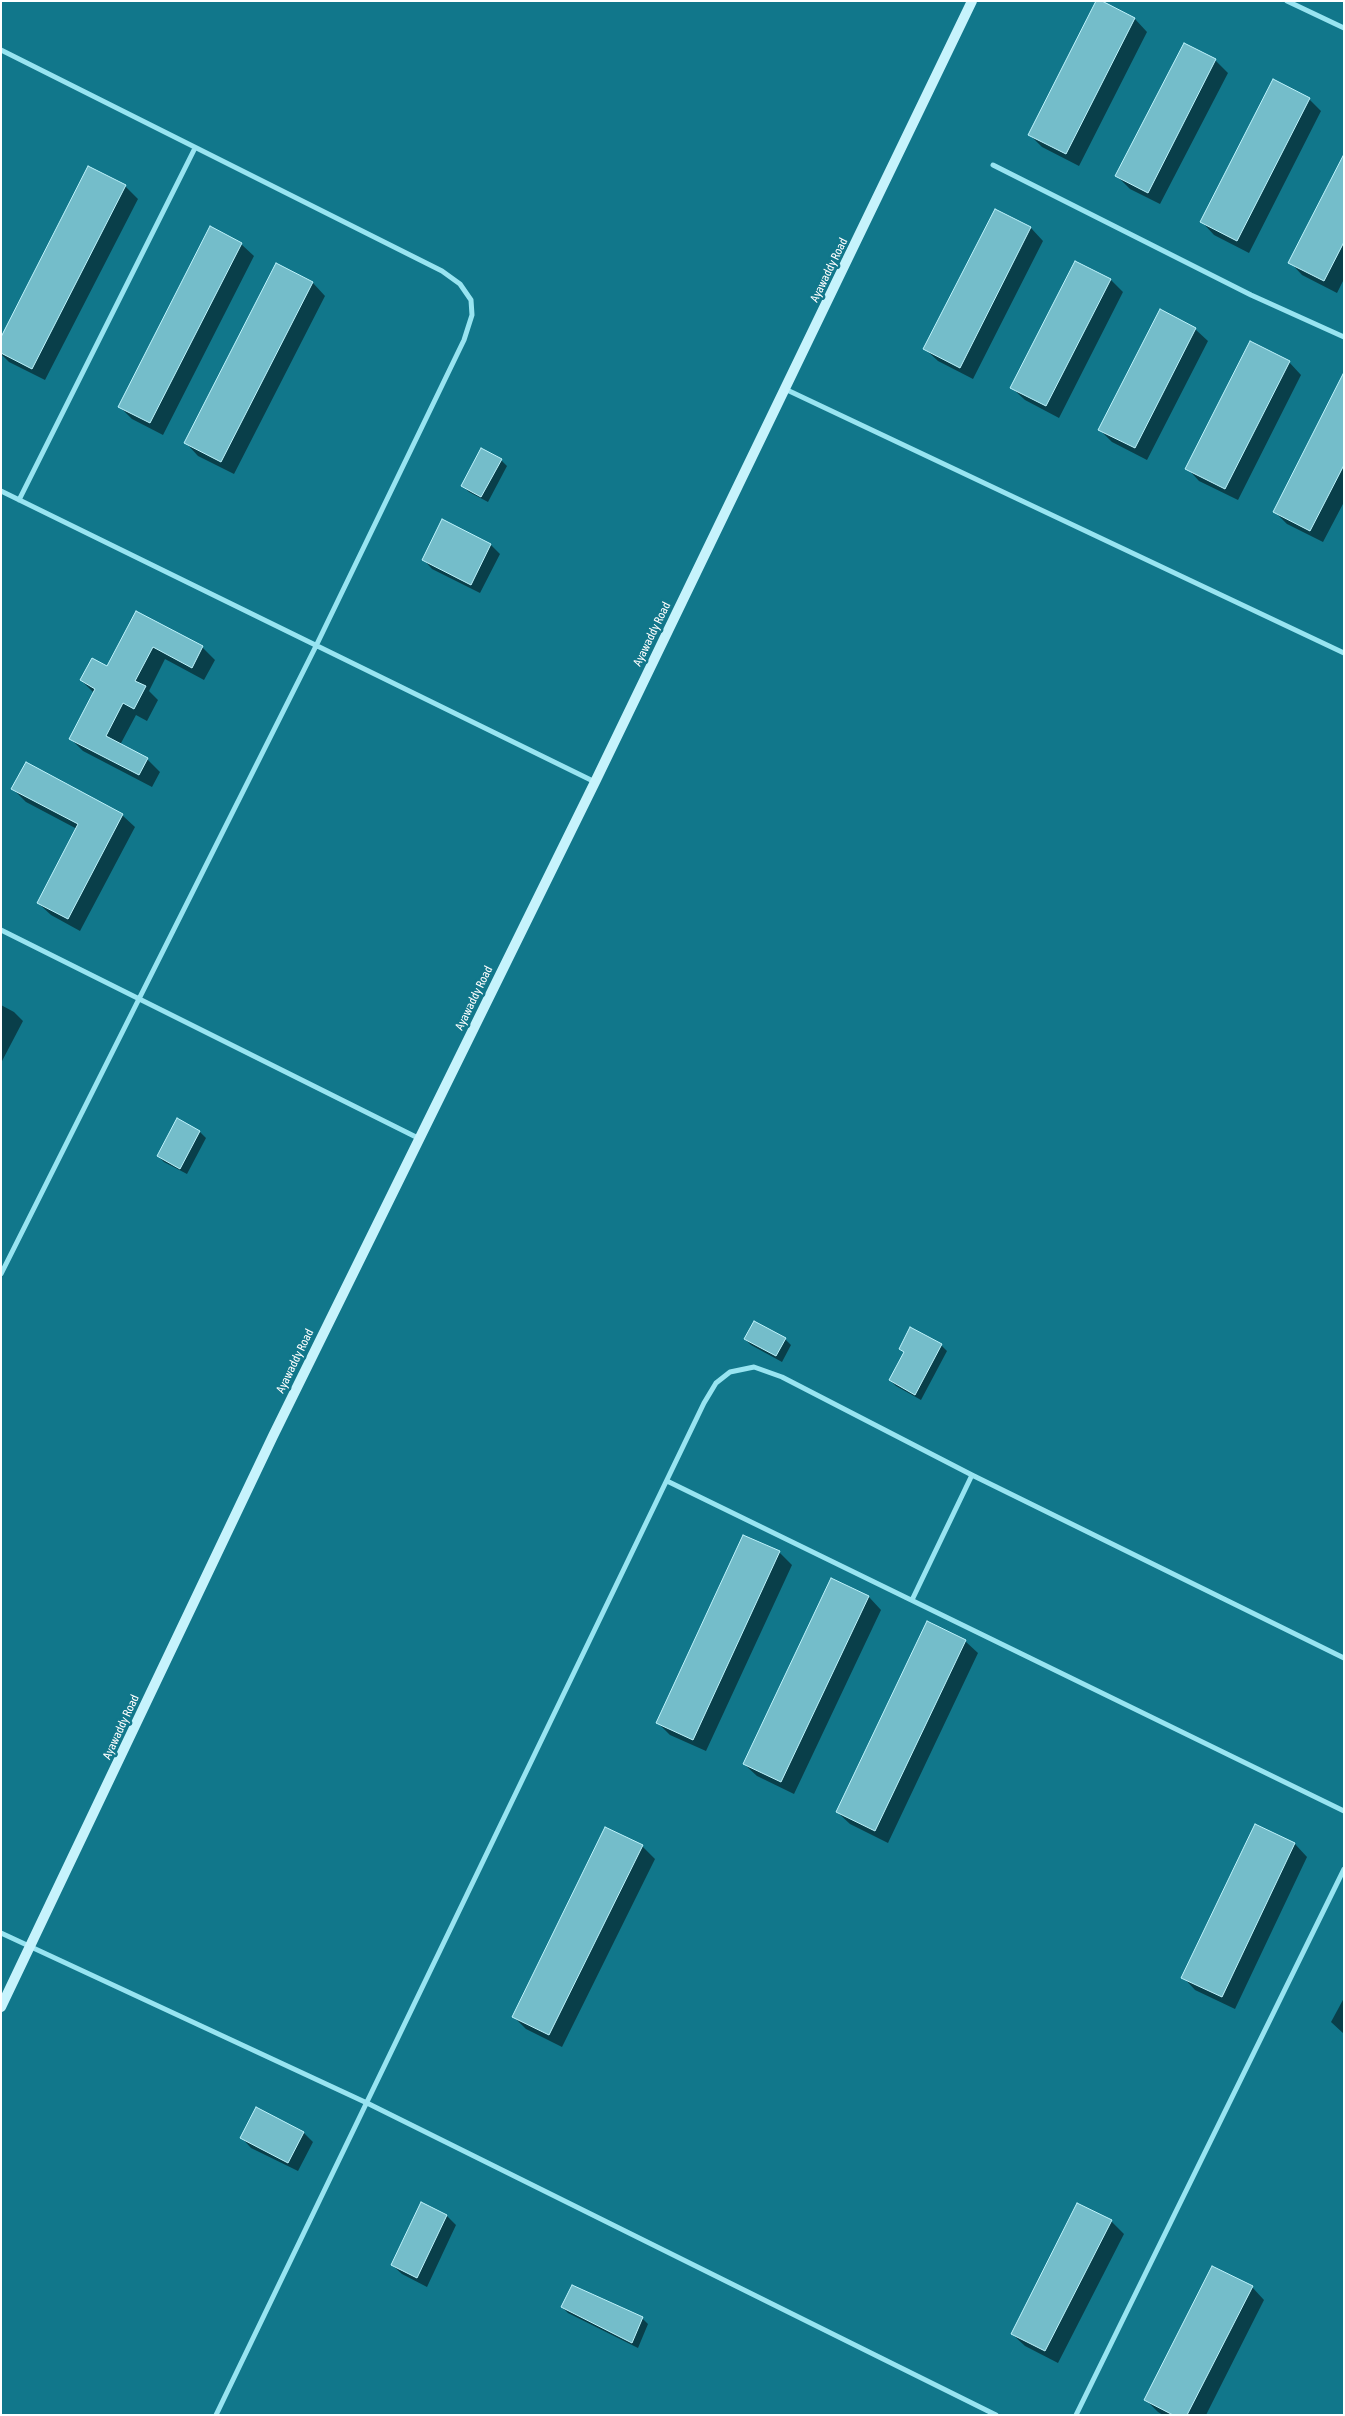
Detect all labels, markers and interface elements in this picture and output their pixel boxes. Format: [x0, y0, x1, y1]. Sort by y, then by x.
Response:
street label: Ayawaddy Road [807, 235, 851, 305]
street label: Ayawaddy Road [630, 599, 674, 669]
street label: Ayawaddy Road [452, 963, 496, 1033]
street label: Ayawaddy Road [273, 1326, 317, 1396]
street label: Ayawaddy Road [100, 1692, 142, 1762]

